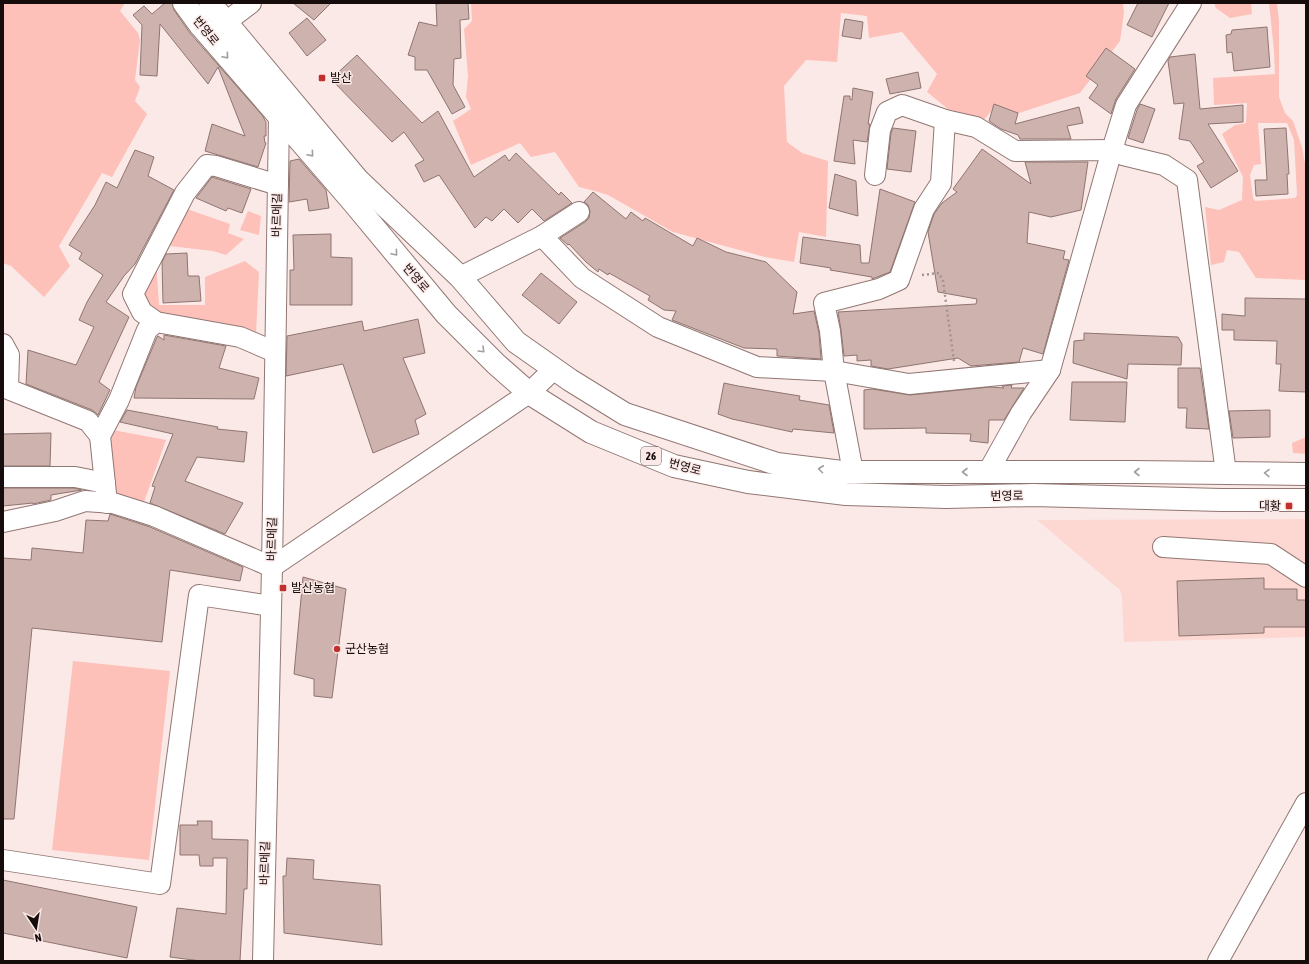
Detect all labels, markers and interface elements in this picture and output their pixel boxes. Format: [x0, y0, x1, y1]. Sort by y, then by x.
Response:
street label: 번영로 [190, 14, 222, 48]
one-way arrow [221, 51, 228, 58]
place label: 발산 [330, 71, 352, 85]
marker: 발산 [317, 73, 327, 83]
one-way arrow [306, 149, 313, 157]
street label: 바르메길 [270, 193, 284, 237]
one-way arrow [390, 248, 397, 256]
street label: 번영로 [400, 261, 432, 295]
one-way arrow [477, 345, 485, 353]
road number: 26 [641, 447, 661, 465]
street label: 번영로 [667, 456, 703, 478]
one-way arrow [818, 465, 824, 474]
one-way arrow [962, 468, 968, 476]
one-way arrow [1134, 468, 1140, 476]
one-way arrow [1264, 469, 1270, 477]
street label: 번영로 [990, 489, 1024, 503]
place label: 대황 [1259, 499, 1281, 513]
marker: 대황 [1284, 501, 1294, 511]
street label: 바르메길 [265, 517, 279, 561]
place label: 발산농협 [291, 581, 335, 595]
marker: 발산농협 [278, 583, 288, 593]
place label: 군산농협 [345, 642, 389, 656]
marker: 군산농협 [332, 644, 342, 654]
street label: 바르메길 [258, 841, 272, 885]
north arrow [16, 908, 56, 948]
text: N [34, 931, 43, 944]

